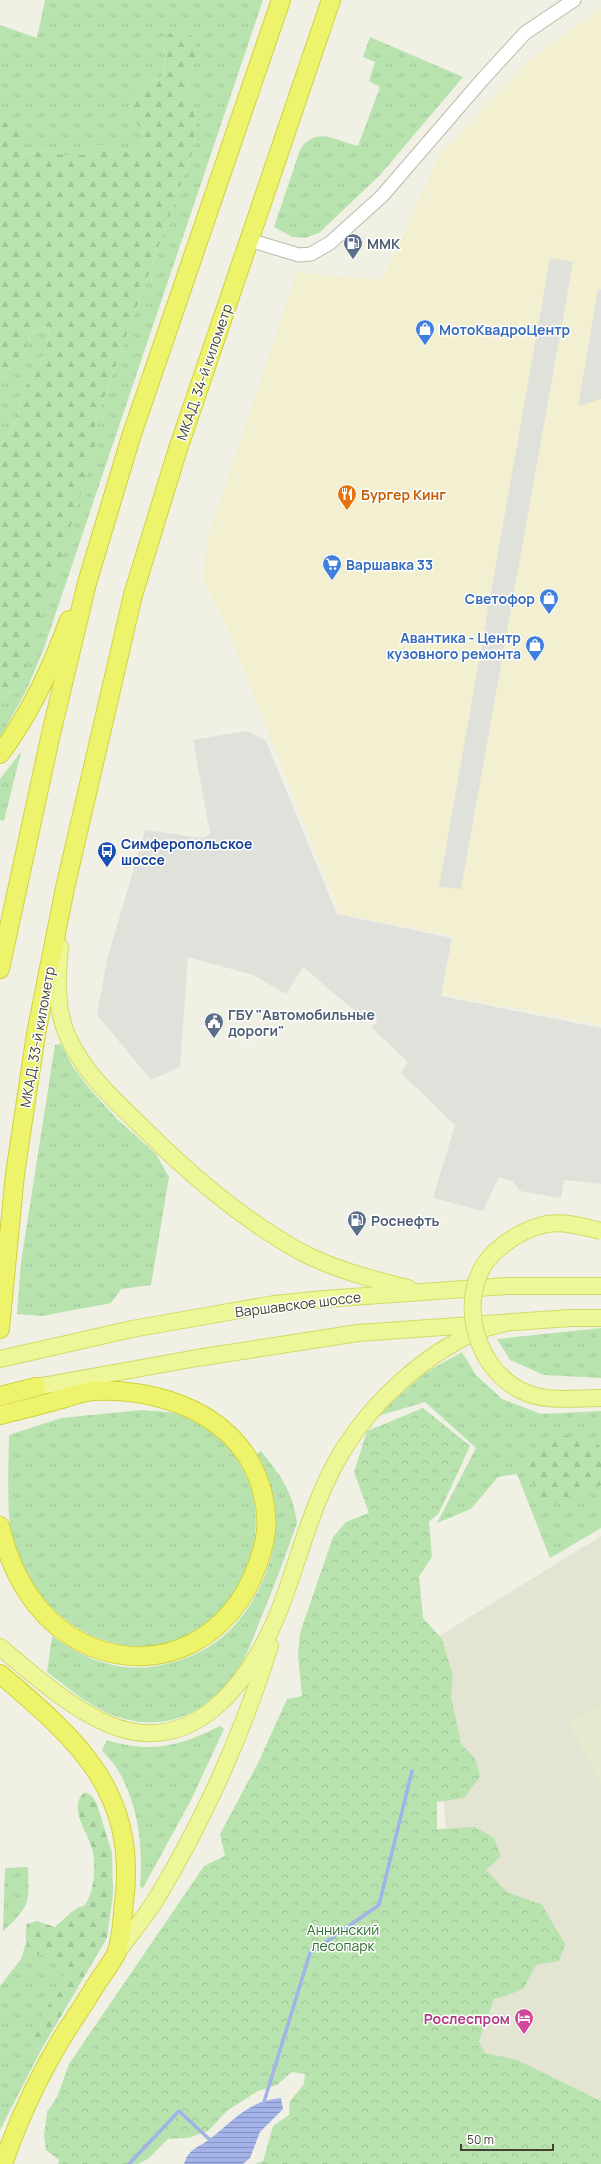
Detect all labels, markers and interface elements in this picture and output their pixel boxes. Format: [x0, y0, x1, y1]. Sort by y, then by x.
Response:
fuel station icon: ММК [342, 232, 364, 260]
place label: ММК [367, 234, 401, 253]
street label: МКАД, 34-й километр [172, 301, 236, 443]
shop icon: МотоКвадроЦентр [414, 318, 436, 346]
place label: МотоКвадроЦентр [439, 320, 571, 339]
restaurant icon: Бургер Кинг [336, 483, 358, 511]
place label: Бургер Кинг [361, 485, 446, 504]
supermarket icon: Варшавка 33 [321, 553, 343, 581]
place label: Варшавка 33 [346, 555, 433, 574]
shop icon: Светофор [538, 587, 560, 615]
place label: Светофор [465, 589, 535, 608]
place label: Авантика - Центр кузовного ремонта [387, 628, 521, 663]
shop icon: Авантика - Центр кузовного ремонта [524, 634, 546, 662]
place label: Симферопольское шоссе [121, 834, 252, 869]
bus stop icon: Симферопольское шоссе [96, 840, 118, 868]
street label: МКАД, 33-й километр [15, 965, 59, 1109]
place label: ГБУ "Автомобильные дороги" [228, 1005, 375, 1040]
public building icon: ГБУ "Автомобильные дороги" [203, 1011, 225, 1039]
fuel station icon: Роснефть [346, 1209, 368, 1237]
place label: Роснефть [371, 1211, 440, 1230]
street label: Варшавское шоссе [234, 1287, 362, 1321]
park label: Аннинский лесопарк [307, 1920, 379, 1955]
hotel icon: Рослеспром [513, 2007, 535, 2035]
place label: Рослеспром [424, 2009, 510, 2028]
scale bar [461, 2126, 553, 2152]
text: 50 m [467, 2131, 494, 2148]

